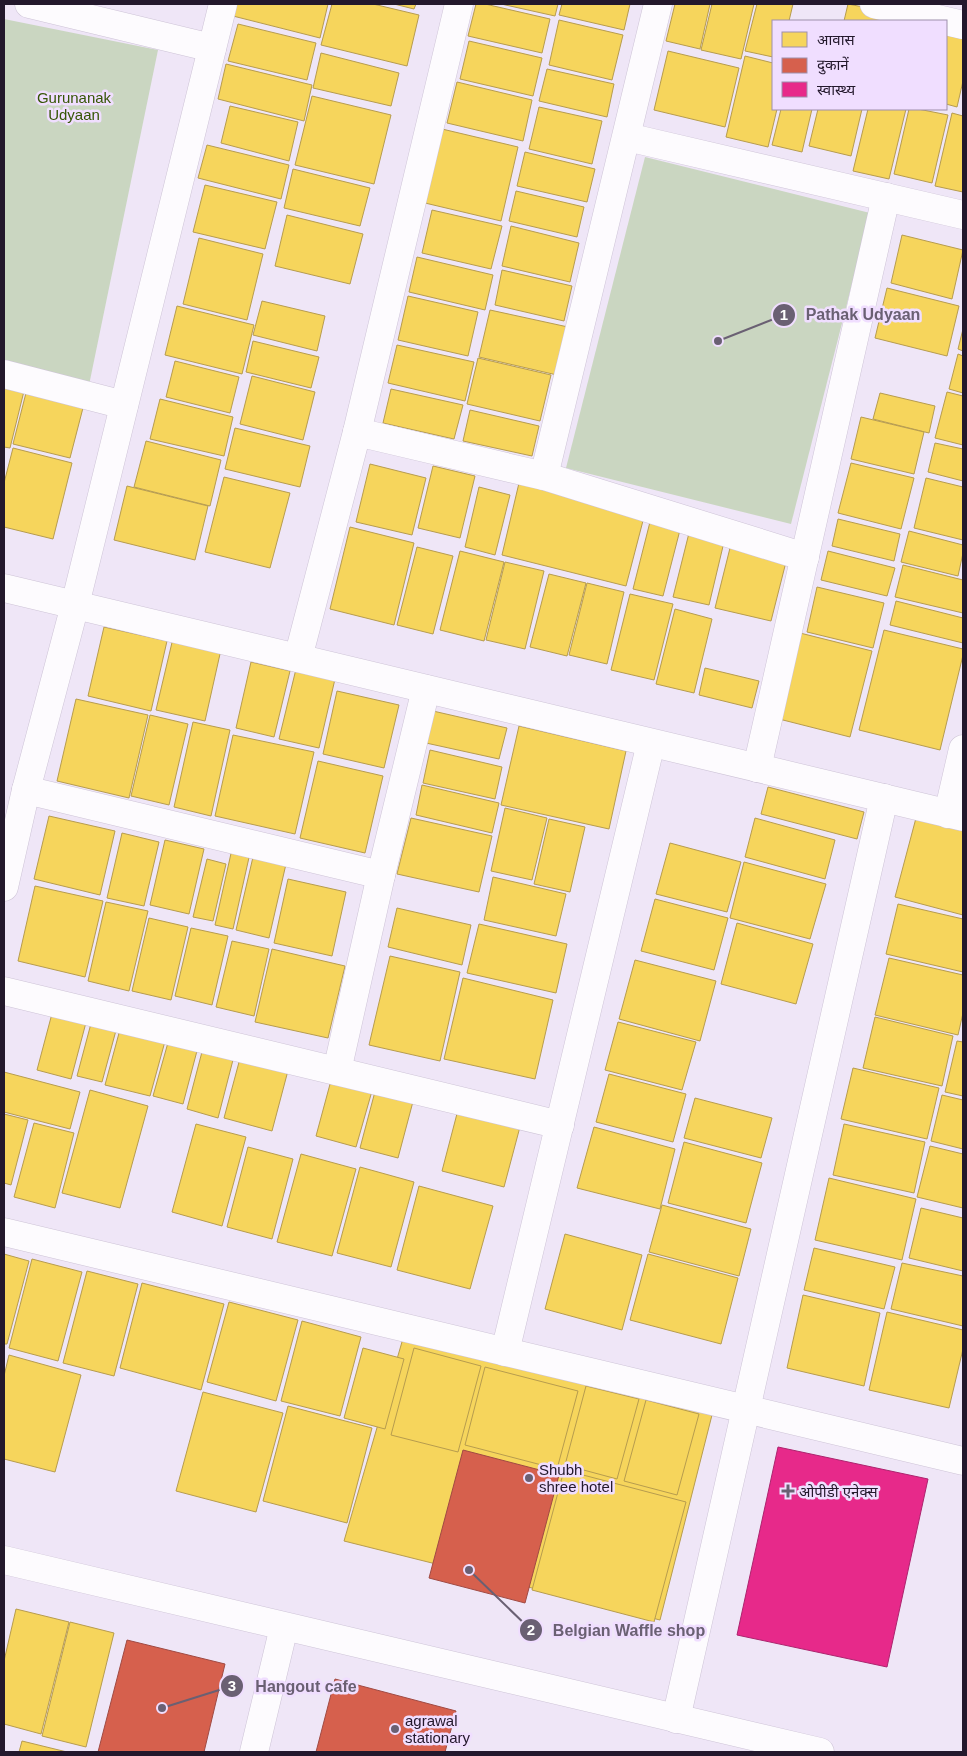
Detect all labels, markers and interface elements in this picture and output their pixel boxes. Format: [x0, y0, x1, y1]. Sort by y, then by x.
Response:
legend [772, 20, 947, 110]
text: आवास [817, 31, 856, 48]
text: दुकानें [817, 56, 849, 75]
text: स्वास्थ्य [817, 81, 855, 98]
park label: Gurunanak Udyaan [37, 89, 112, 123]
callout: Pathak Udyaan [771, 299, 931, 330]
text: 1 [780, 306, 788, 323]
text: Pathak Udyaan [806, 306, 920, 323]
place label: Shubh shree hotel [539, 1461, 613, 1495]
marker: Shubh shree hotel [523, 1472, 535, 1484]
place label: ओपीडी एनेक्स [799, 1483, 879, 1500]
marker: ओपीडी एनेक्स [781, 1484, 795, 1498]
callout: Belgian Waffle shop [518, 1615, 715, 1646]
text: 2 [527, 1621, 535, 1638]
text: Belgian Waffle shop [553, 1622, 705, 1639]
callout: Hangout cafe [220, 1671, 366, 1702]
text: 3 [228, 1677, 236, 1694]
text: Hangout cafe [255, 1678, 357, 1695]
place label: agrawal stationary [405, 1712, 471, 1746]
marker: agrawal stationary [389, 1723, 401, 1735]

